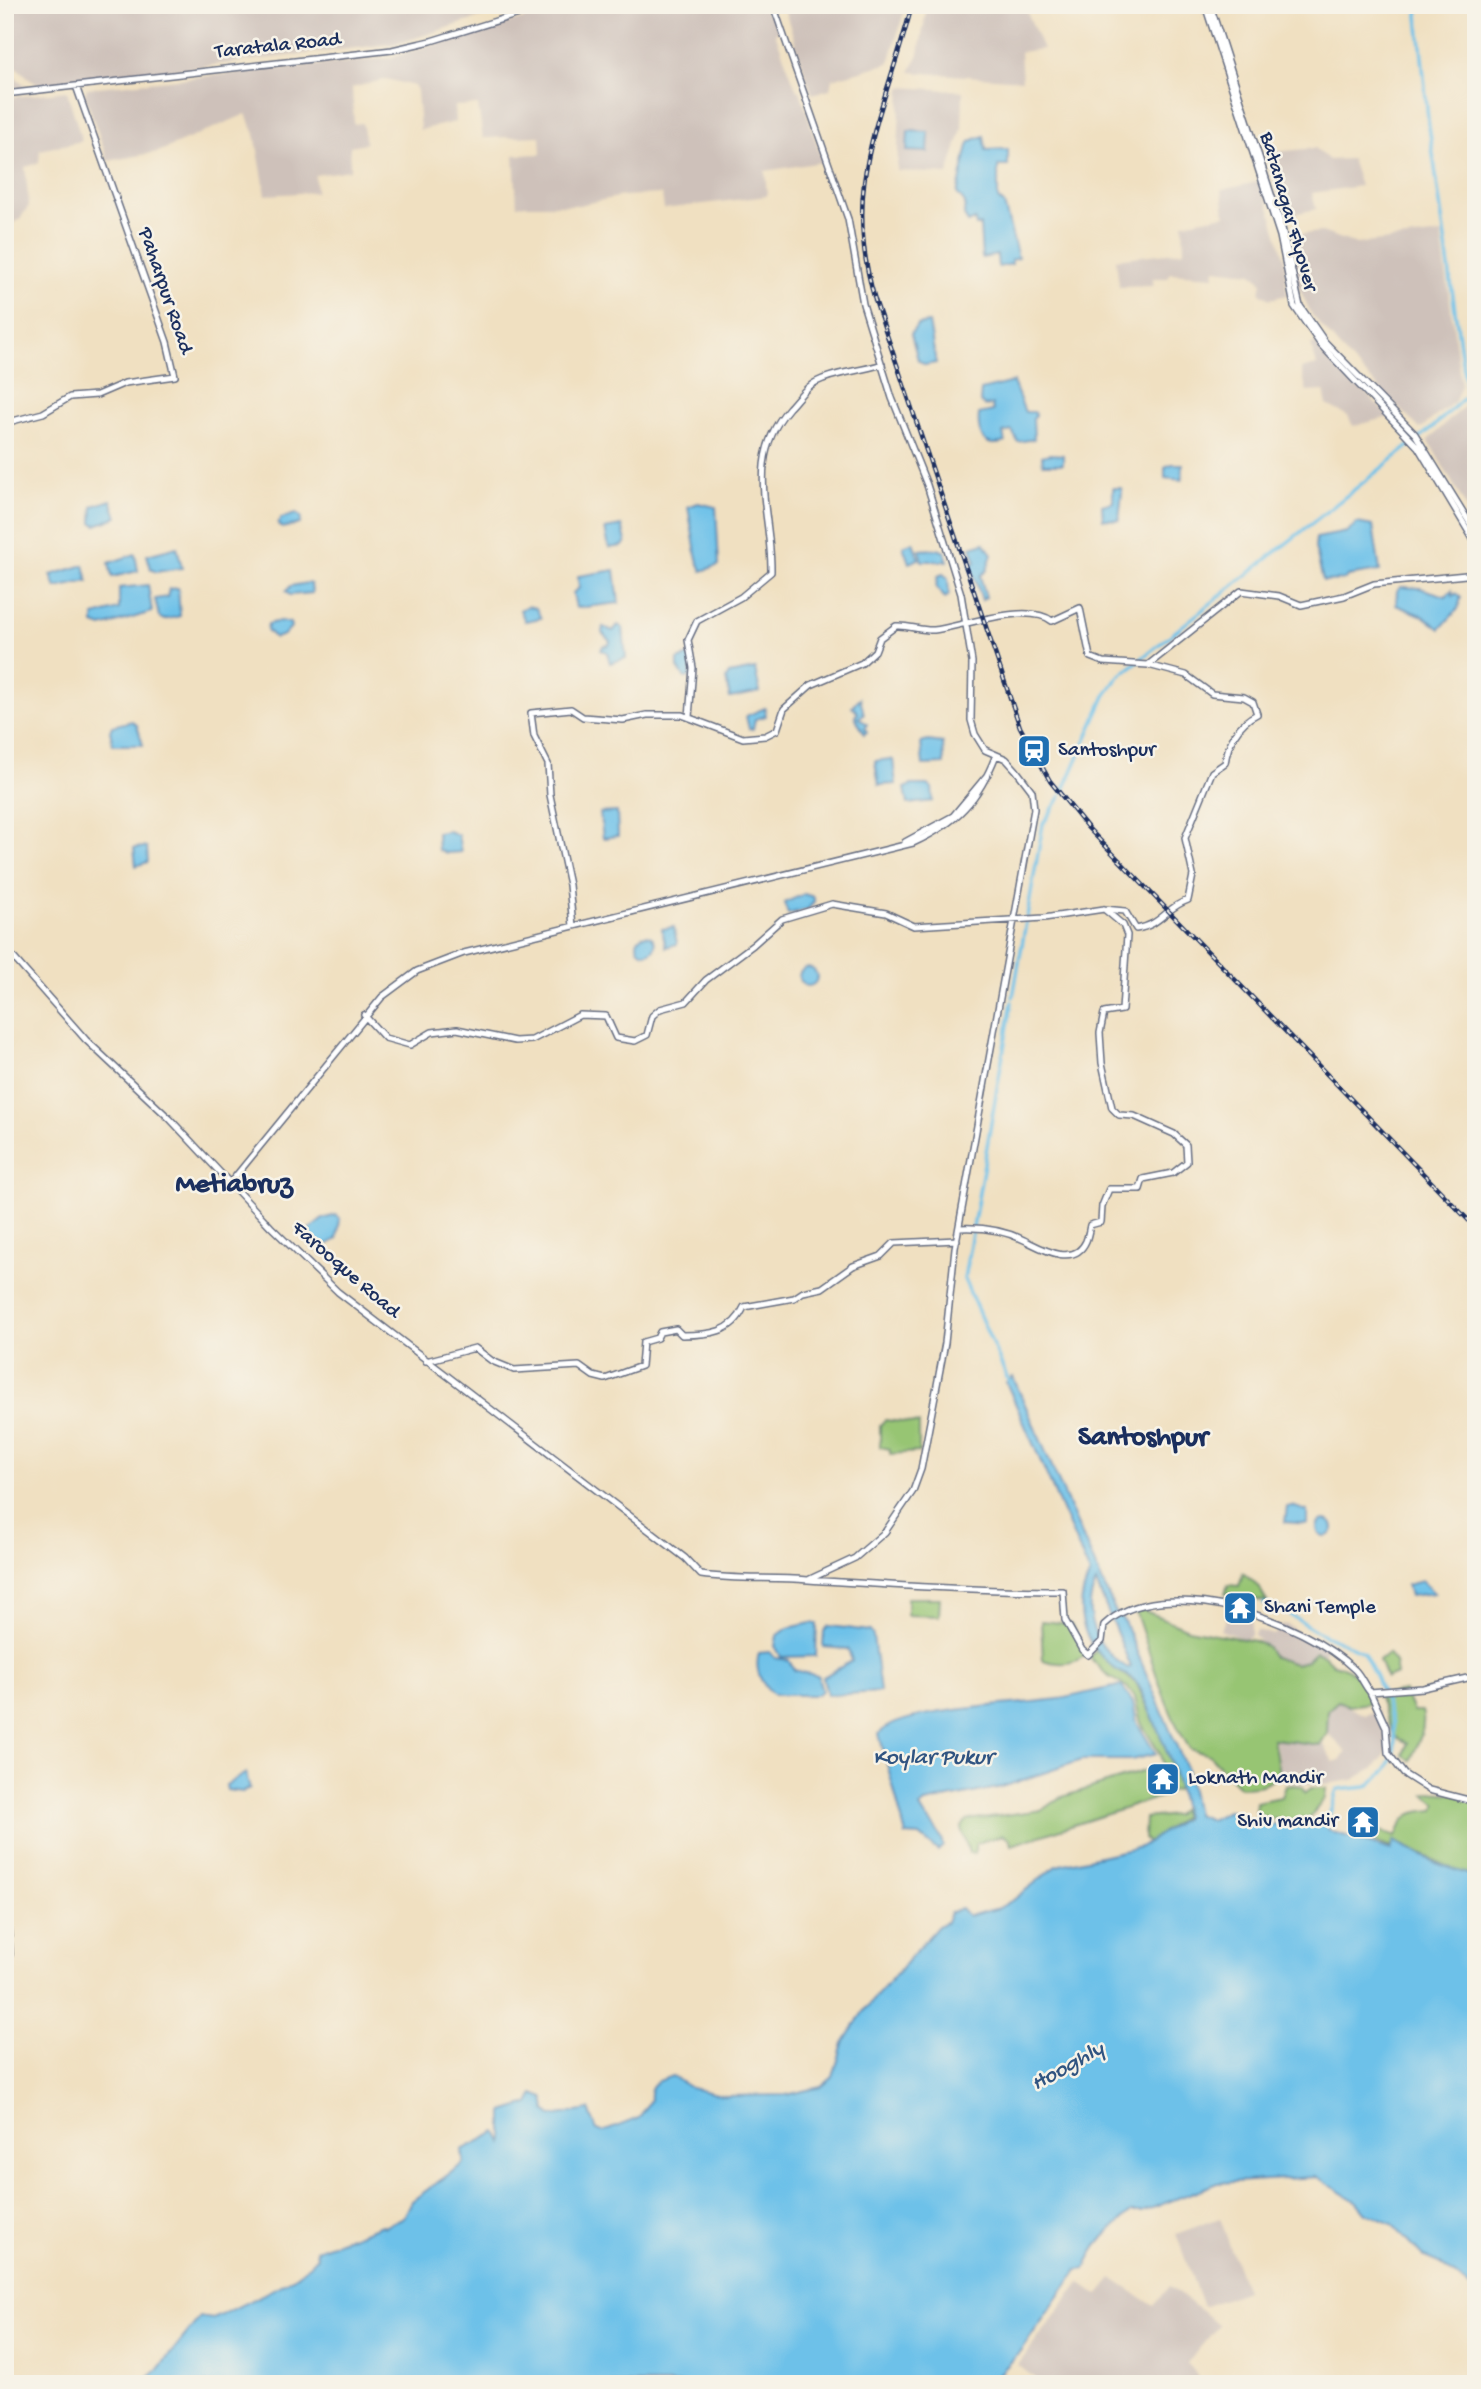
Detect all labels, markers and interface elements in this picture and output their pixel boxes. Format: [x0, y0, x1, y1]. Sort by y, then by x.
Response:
street label: Taratala Road [213, 28, 344, 66]
street label: Batanagar Flyover [1252, 129, 1322, 296]
street label: Paharpur Road [130, 224, 198, 359]
station icon: Santoshpur [1015, 732, 1053, 770]
place label: Santoshpur [1058, 739, 1157, 764]
district label: Metiabruz [175, 1169, 294, 1202]
street label: Farooque Road [285, 1216, 406, 1326]
district label: Santoshpur [1078, 1422, 1211, 1455]
temple icon: Shani Temple [1221, 1589, 1259, 1627]
place label: Shani Temple [1264, 1596, 1377, 1621]
water label: Koylar Pukur [873, 1745, 998, 1772]
temple icon: Loknath Mandir [1144, 1760, 1182, 1798]
place label: Loknath Mandir [1188, 1767, 1324, 1792]
temple icon: Shiv mandir [1344, 1803, 1382, 1841]
place label: Shiv mandir [1237, 1810, 1340, 1835]
water label: Hooghly [1027, 2035, 1110, 2098]

